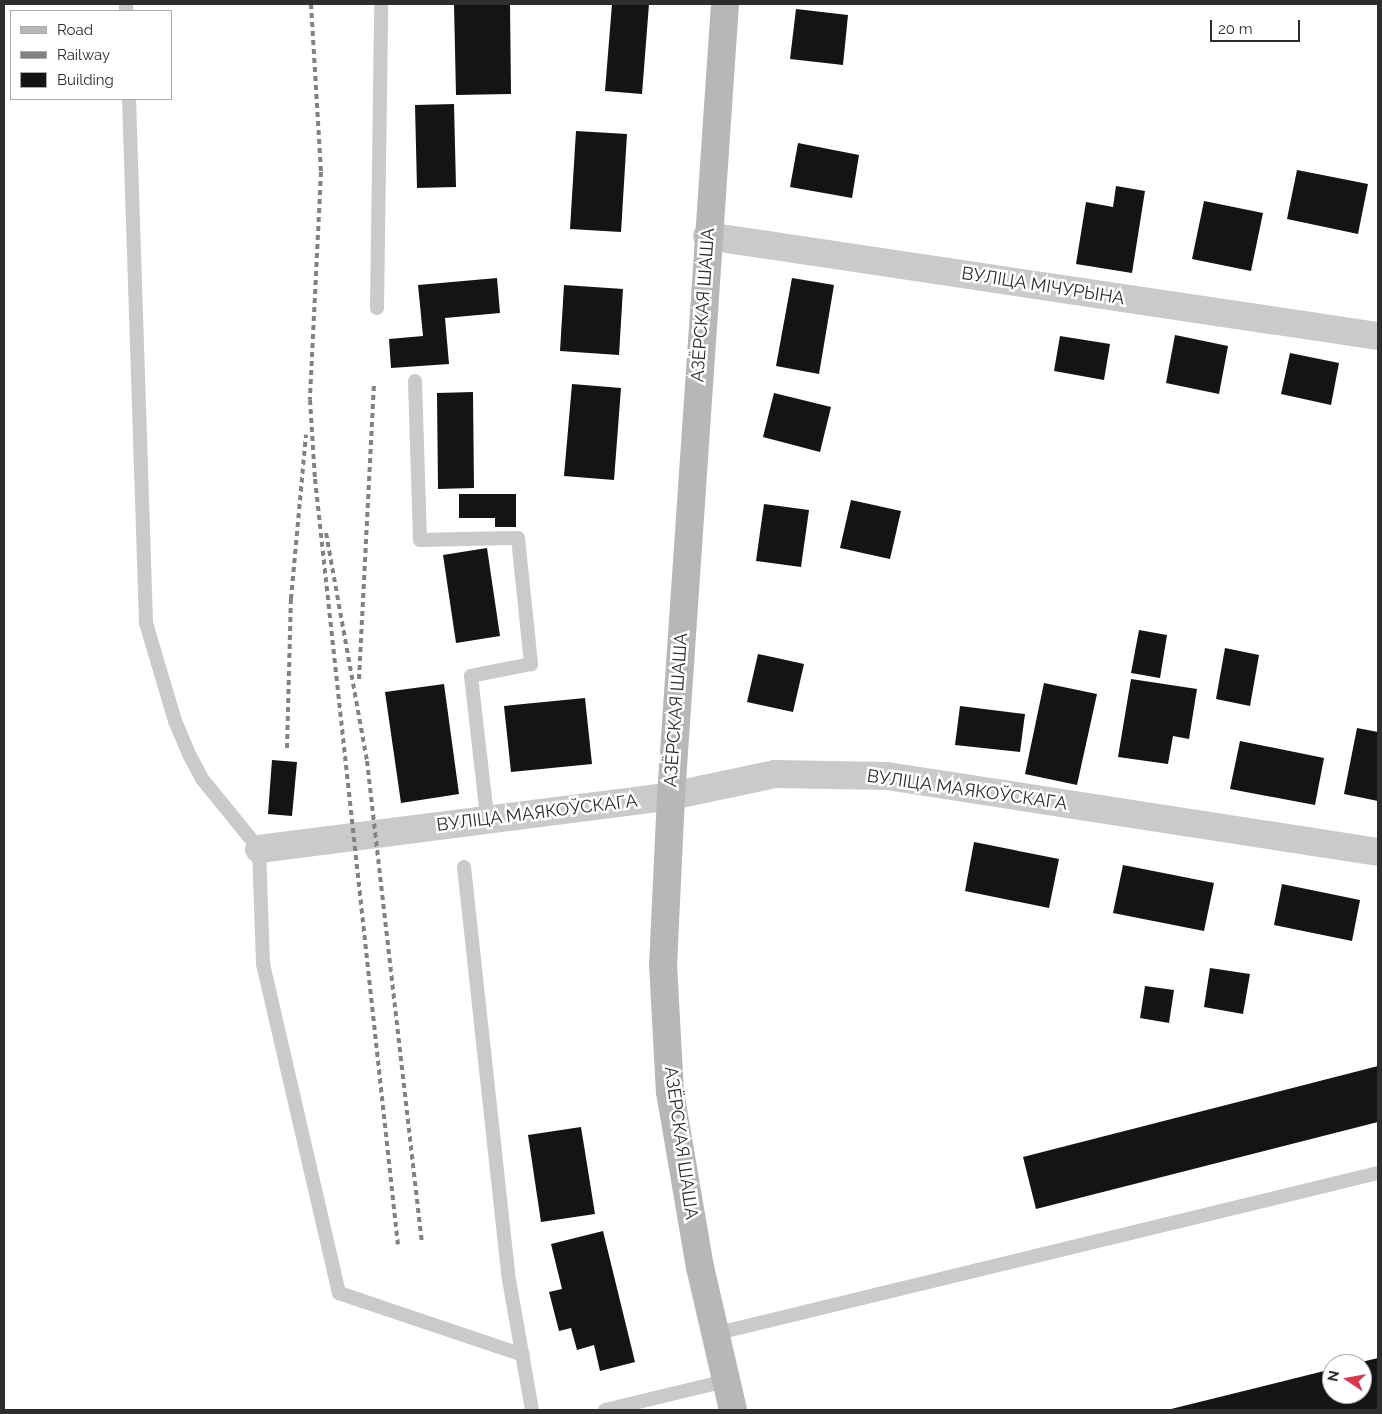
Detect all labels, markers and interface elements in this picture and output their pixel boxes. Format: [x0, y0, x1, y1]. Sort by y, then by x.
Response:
legend [10, 10, 172, 100]
scale bar [1212, 10, 1302, 42]
text: 20 m [1218, 20, 1253, 38]
text: Road [57, 21, 93, 39]
text: Railway [57, 46, 110, 64]
text: Building [57, 71, 114, 89]
street label: АЗЁРСКАЯ ШАША [687, 227, 719, 383]
street label: ВУЛІЦА МІЧУРЫНА [960, 262, 1126, 310]
street label: АЗЁРСКАЯ ШАША [660, 632, 692, 788]
street label: ВУЛІЦА МАЯКОЎСКАГА [865, 765, 1069, 815]
street label: ВУЛІЦА МАЯКОЎСКАГА [435, 790, 639, 836]
street label: АЗЁРСКАЯ ШАША [660, 1065, 702, 1221]
north arrow [1322, 1354, 1372, 1404]
text: N [1324, 1369, 1342, 1383]

